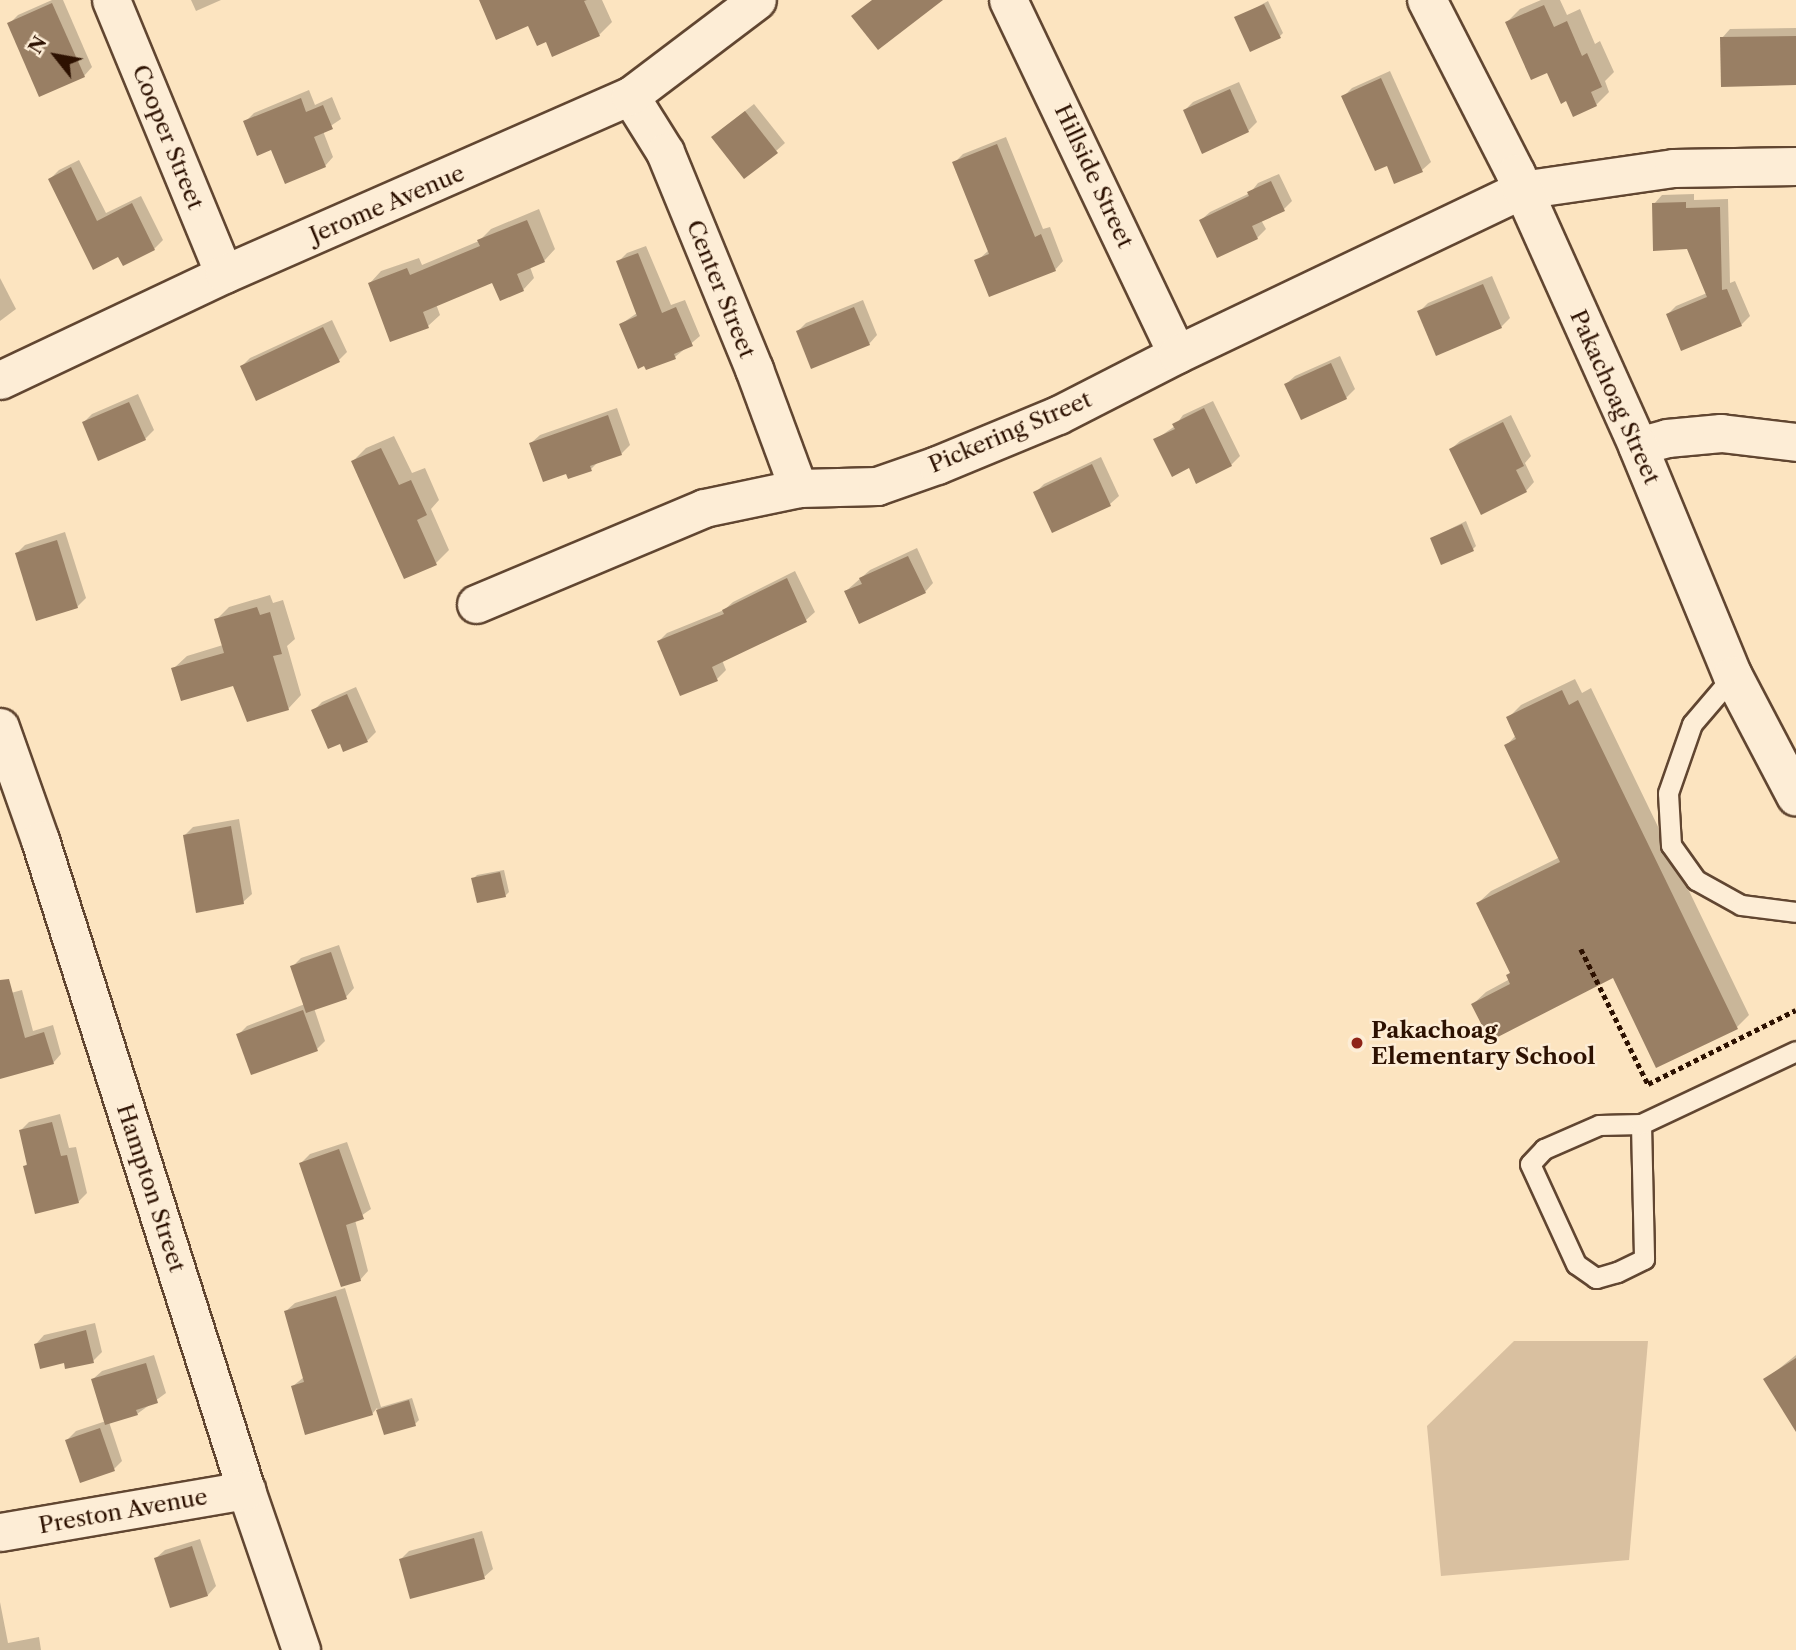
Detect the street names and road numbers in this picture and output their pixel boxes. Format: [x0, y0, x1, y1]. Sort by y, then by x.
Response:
street label: Cooper Street [126, 60, 210, 214]
street label: Hillside Street [1049, 100, 1139, 252]
street label: Jerome Avenue [305, 159, 469, 249]
street label: Center Street [681, 216, 761, 362]
street label: Pakachoag Street [1564, 305, 1666, 489]
street label: Pickering Street [924, 385, 1096, 479]
street label: Hampton Street [111, 1100, 191, 1276]
street label: Preston Avenue [36, 1482, 210, 1540]

